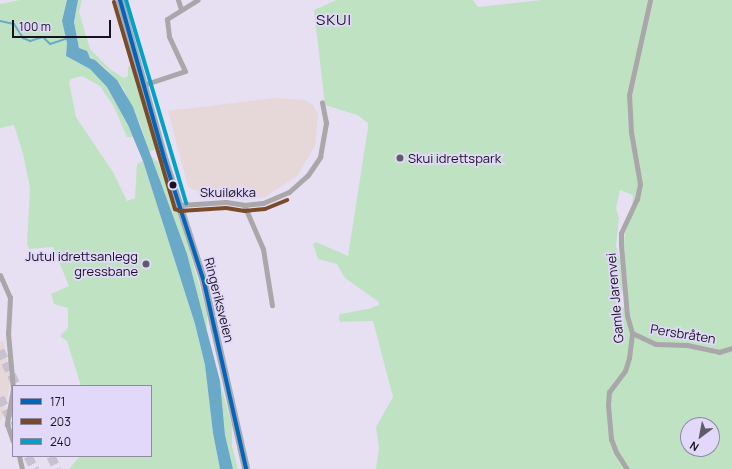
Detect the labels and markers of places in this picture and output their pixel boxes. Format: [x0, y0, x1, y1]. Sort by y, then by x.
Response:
place label: Skui idrettspark [408, 150, 501, 166]
marker: Skui idrettspark [395, 153, 405, 163]
unlabelled marker [168, 180, 178, 190]
place label: Jutul idrettsanlegg gressbane [25, 249, 138, 280]
marker: Jutul idrettsanlegg gressbane [141, 259, 151, 269]

